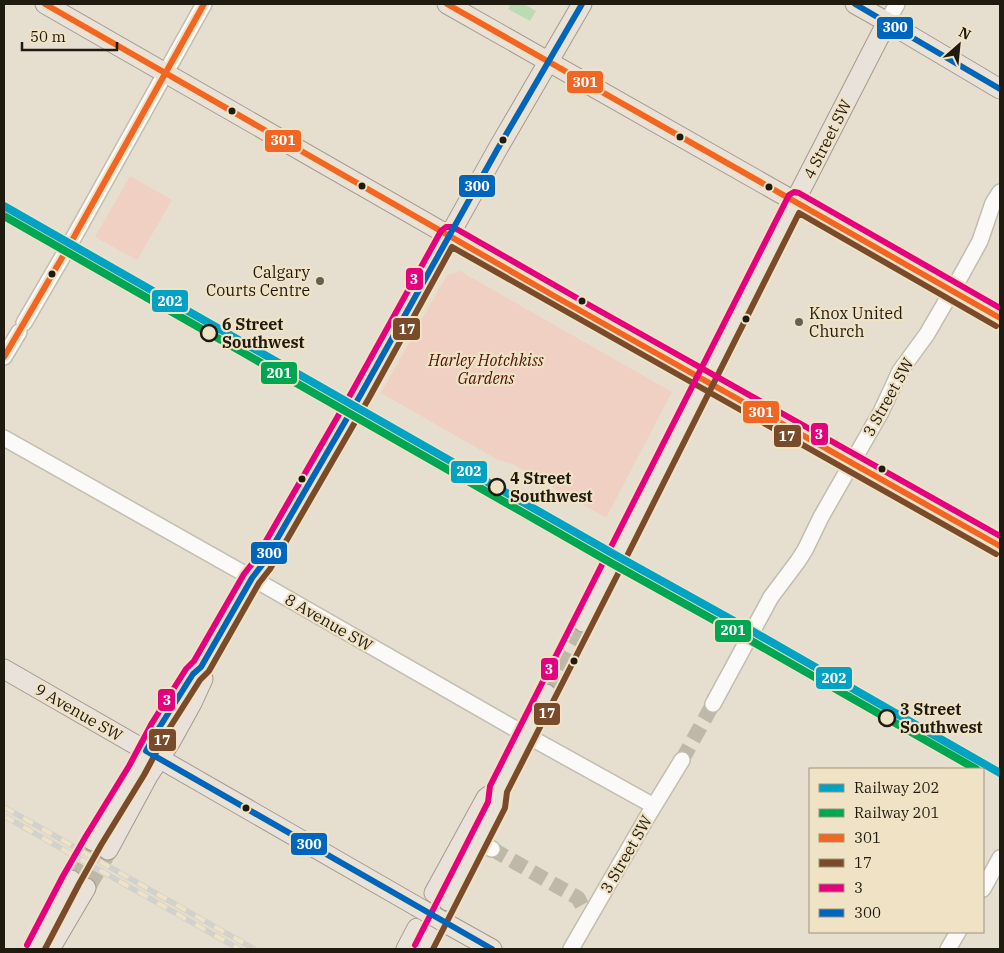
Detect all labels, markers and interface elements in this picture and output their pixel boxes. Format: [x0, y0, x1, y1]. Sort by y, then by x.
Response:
line badge: 300 [876, 16, 914, 40]
text: 300 [882, 18, 908, 36]
scale bar [22, 20, 118, 52]
north arrow [934, 20, 984, 70]
text: N [956, 23, 974, 44]
text: 50 m [30, 27, 66, 46]
line badge: 301 [566, 70, 604, 94]
text: 301 [572, 73, 598, 91]
street label: 4 Street SW [798, 95, 856, 182]
unlabelled marker [227, 106, 237, 116]
line badge: 301 [264, 129, 302, 153]
text: 301 [270, 131, 296, 149]
unlabelled marker [675, 132, 685, 142]
unlabelled marker [498, 135, 508, 145]
line badge: 300 [458, 174, 496, 198]
text: 300 [464, 177, 490, 195]
unlabelled marker [357, 181, 367, 191]
unlabelled marker [764, 182, 774, 192]
place label: Calgary Courts Centre [206, 262, 310, 300]
line badge: 3 [405, 267, 424, 291]
unlabelled marker [47, 269, 57, 279]
text: 3 [410, 270, 418, 288]
marker: Calgary Courts Centre [314, 275, 326, 287]
line badge: 202 [151, 289, 189, 313]
text: 202 [157, 292, 183, 310]
unlabelled marker [577, 296, 587, 306]
place label: Knox United Church [809, 303, 903, 341]
place label: 6 Street Southwest [222, 314, 304, 352]
unlabelled marker [741, 314, 751, 324]
marker: Knox United Church [793, 316, 805, 328]
line badge: 17 [392, 317, 421, 341]
text: 17 [399, 320, 415, 338]
marker: 6 Street Southwest [200, 324, 218, 342]
park label: Harley Hotchkiss Gardens [427, 350, 544, 388]
street label: 3 Street SW [858, 354, 918, 440]
line badge: 201 [260, 361, 298, 385]
text: 201 [266, 364, 292, 382]
line badge: 301 [742, 400, 780, 424]
text: 301 [748, 403, 774, 421]
line badge: 3 [810, 422, 829, 446]
line badge: 17 [773, 424, 802, 448]
text: 3 [815, 425, 823, 443]
text: 17 [779, 427, 795, 445]
line badge: 202 [450, 460, 488, 484]
text: 202 [456, 462, 482, 480]
unlabelled marker [877, 464, 887, 474]
place label: 4 Street Southwest [510, 468, 592, 506]
unlabelled marker [297, 474, 307, 484]
marker: 4 Street Southwest [488, 478, 506, 496]
line badge: 300 [250, 541, 288, 565]
text: 300 [256, 544, 282, 562]
street label: 8 Avenue SW [282, 589, 377, 655]
line badge: 201 [714, 619, 752, 643]
text: 201 [720, 621, 746, 639]
unlabelled marker [569, 656, 579, 666]
line badge: 3 [540, 657, 559, 681]
text: 3 [545, 660, 553, 678]
line badge: 202 [815, 666, 853, 690]
text: 202 [821, 669, 847, 687]
street label: 9 Avenue SW [32, 679, 127, 745]
line badge: 3 [157, 688, 176, 712]
text: 3 [163, 691, 171, 709]
place label: 3 Street Southwest [900, 699, 982, 737]
line badge: 17 [533, 702, 561, 726]
text: 17 [539, 704, 555, 722]
marker: 3 Street Southwest [878, 709, 896, 727]
line badge: 17 [148, 728, 177, 752]
text: 17 [154, 731, 170, 749]
legend [809, 768, 984, 933]
text: Railway 202 [854, 778, 940, 797]
unlabelled marker [241, 803, 251, 813]
text: Railway 201 [854, 803, 940, 822]
street label: 3 Street SW [596, 811, 657, 897]
text: 301 [854, 828, 881, 847]
line badge: 300 [290, 832, 328, 856]
text: 300 [296, 835, 322, 853]
text: 17 [854, 853, 872, 872]
text: 3 [854, 878, 863, 897]
text: 300 [854, 903, 881, 922]

